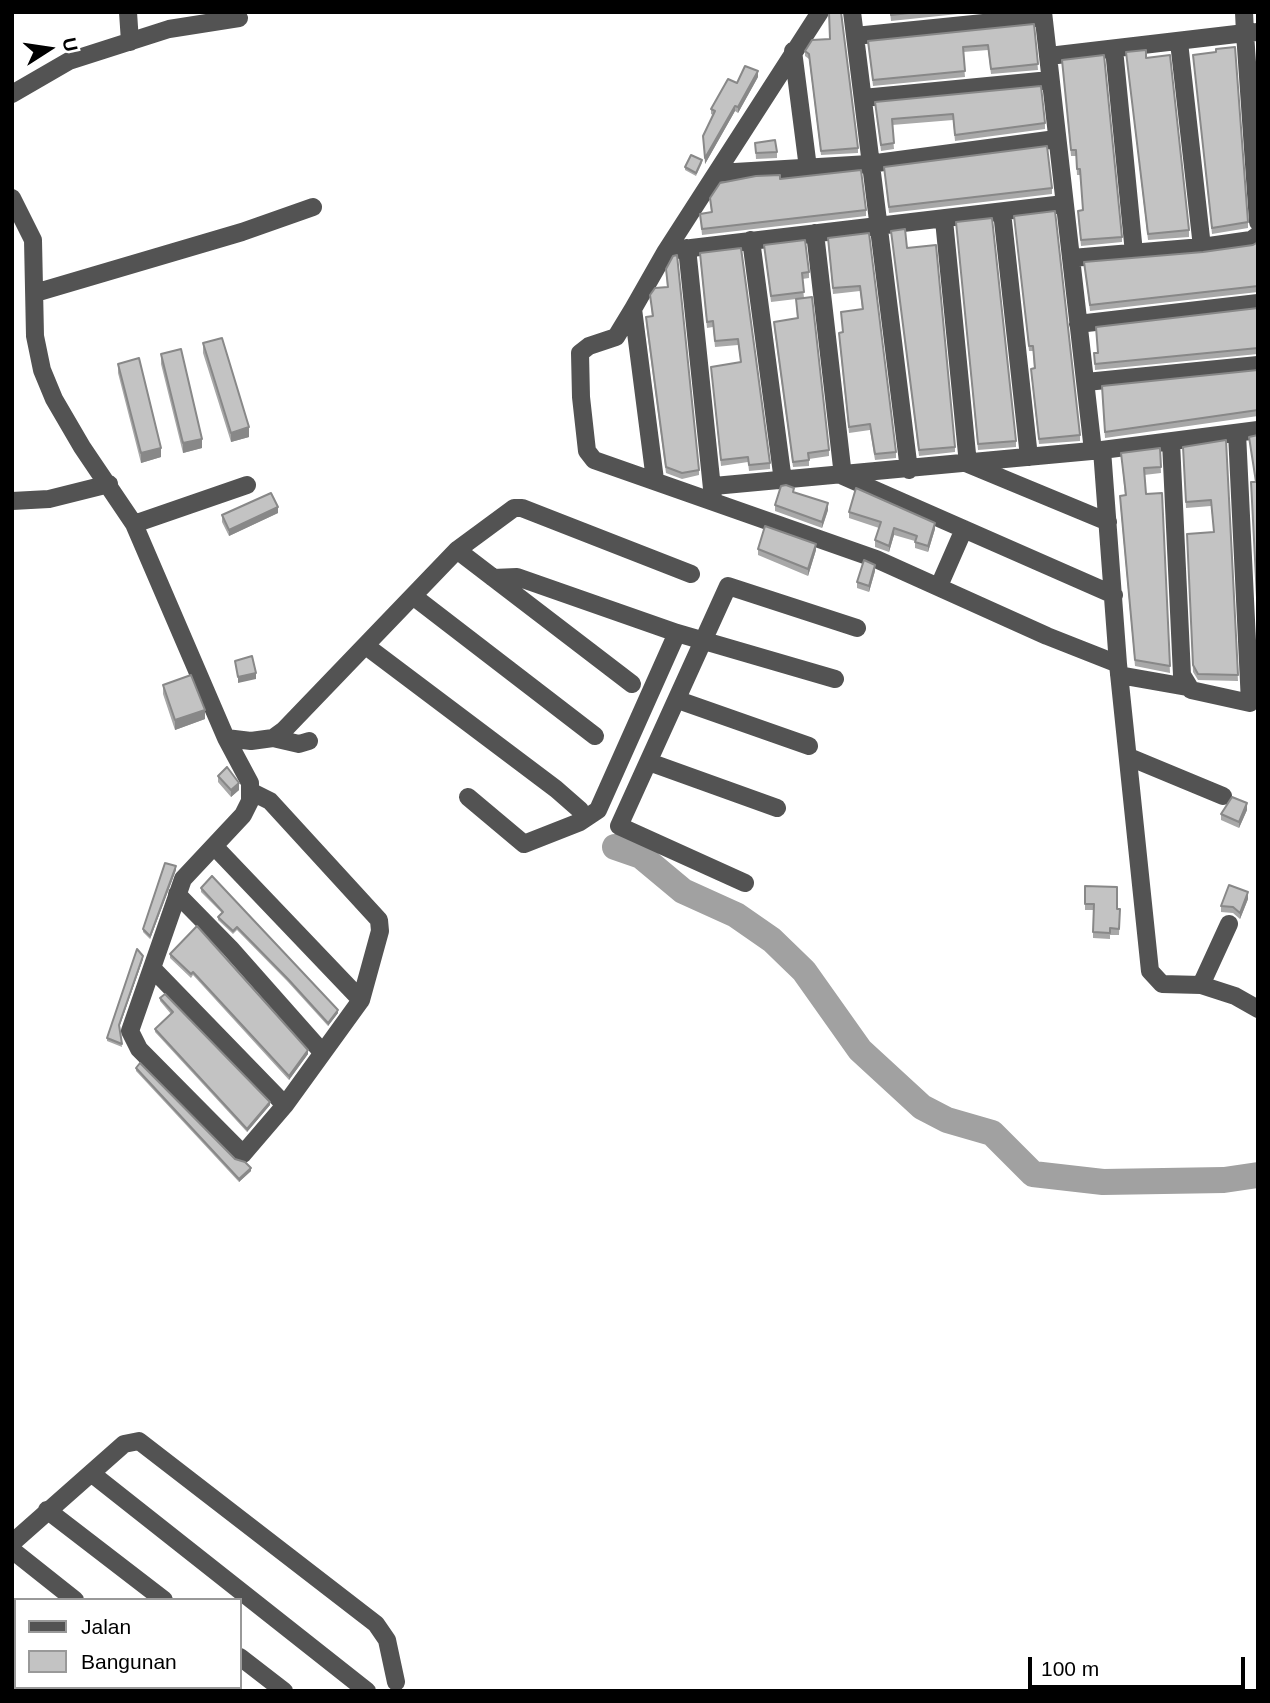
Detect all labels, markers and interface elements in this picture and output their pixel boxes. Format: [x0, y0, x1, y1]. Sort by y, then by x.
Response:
north arrow [14, 14, 84, 84]
text: U [58, 36, 82, 53]
legend [14, 1598, 242, 1689]
text: Jalan [81, 1615, 131, 1638]
scale bar [1032, 1644, 1249, 1688]
text: Bangunan [81, 1650, 177, 1673]
text: 100 m [1041, 1657, 1099, 1680]

